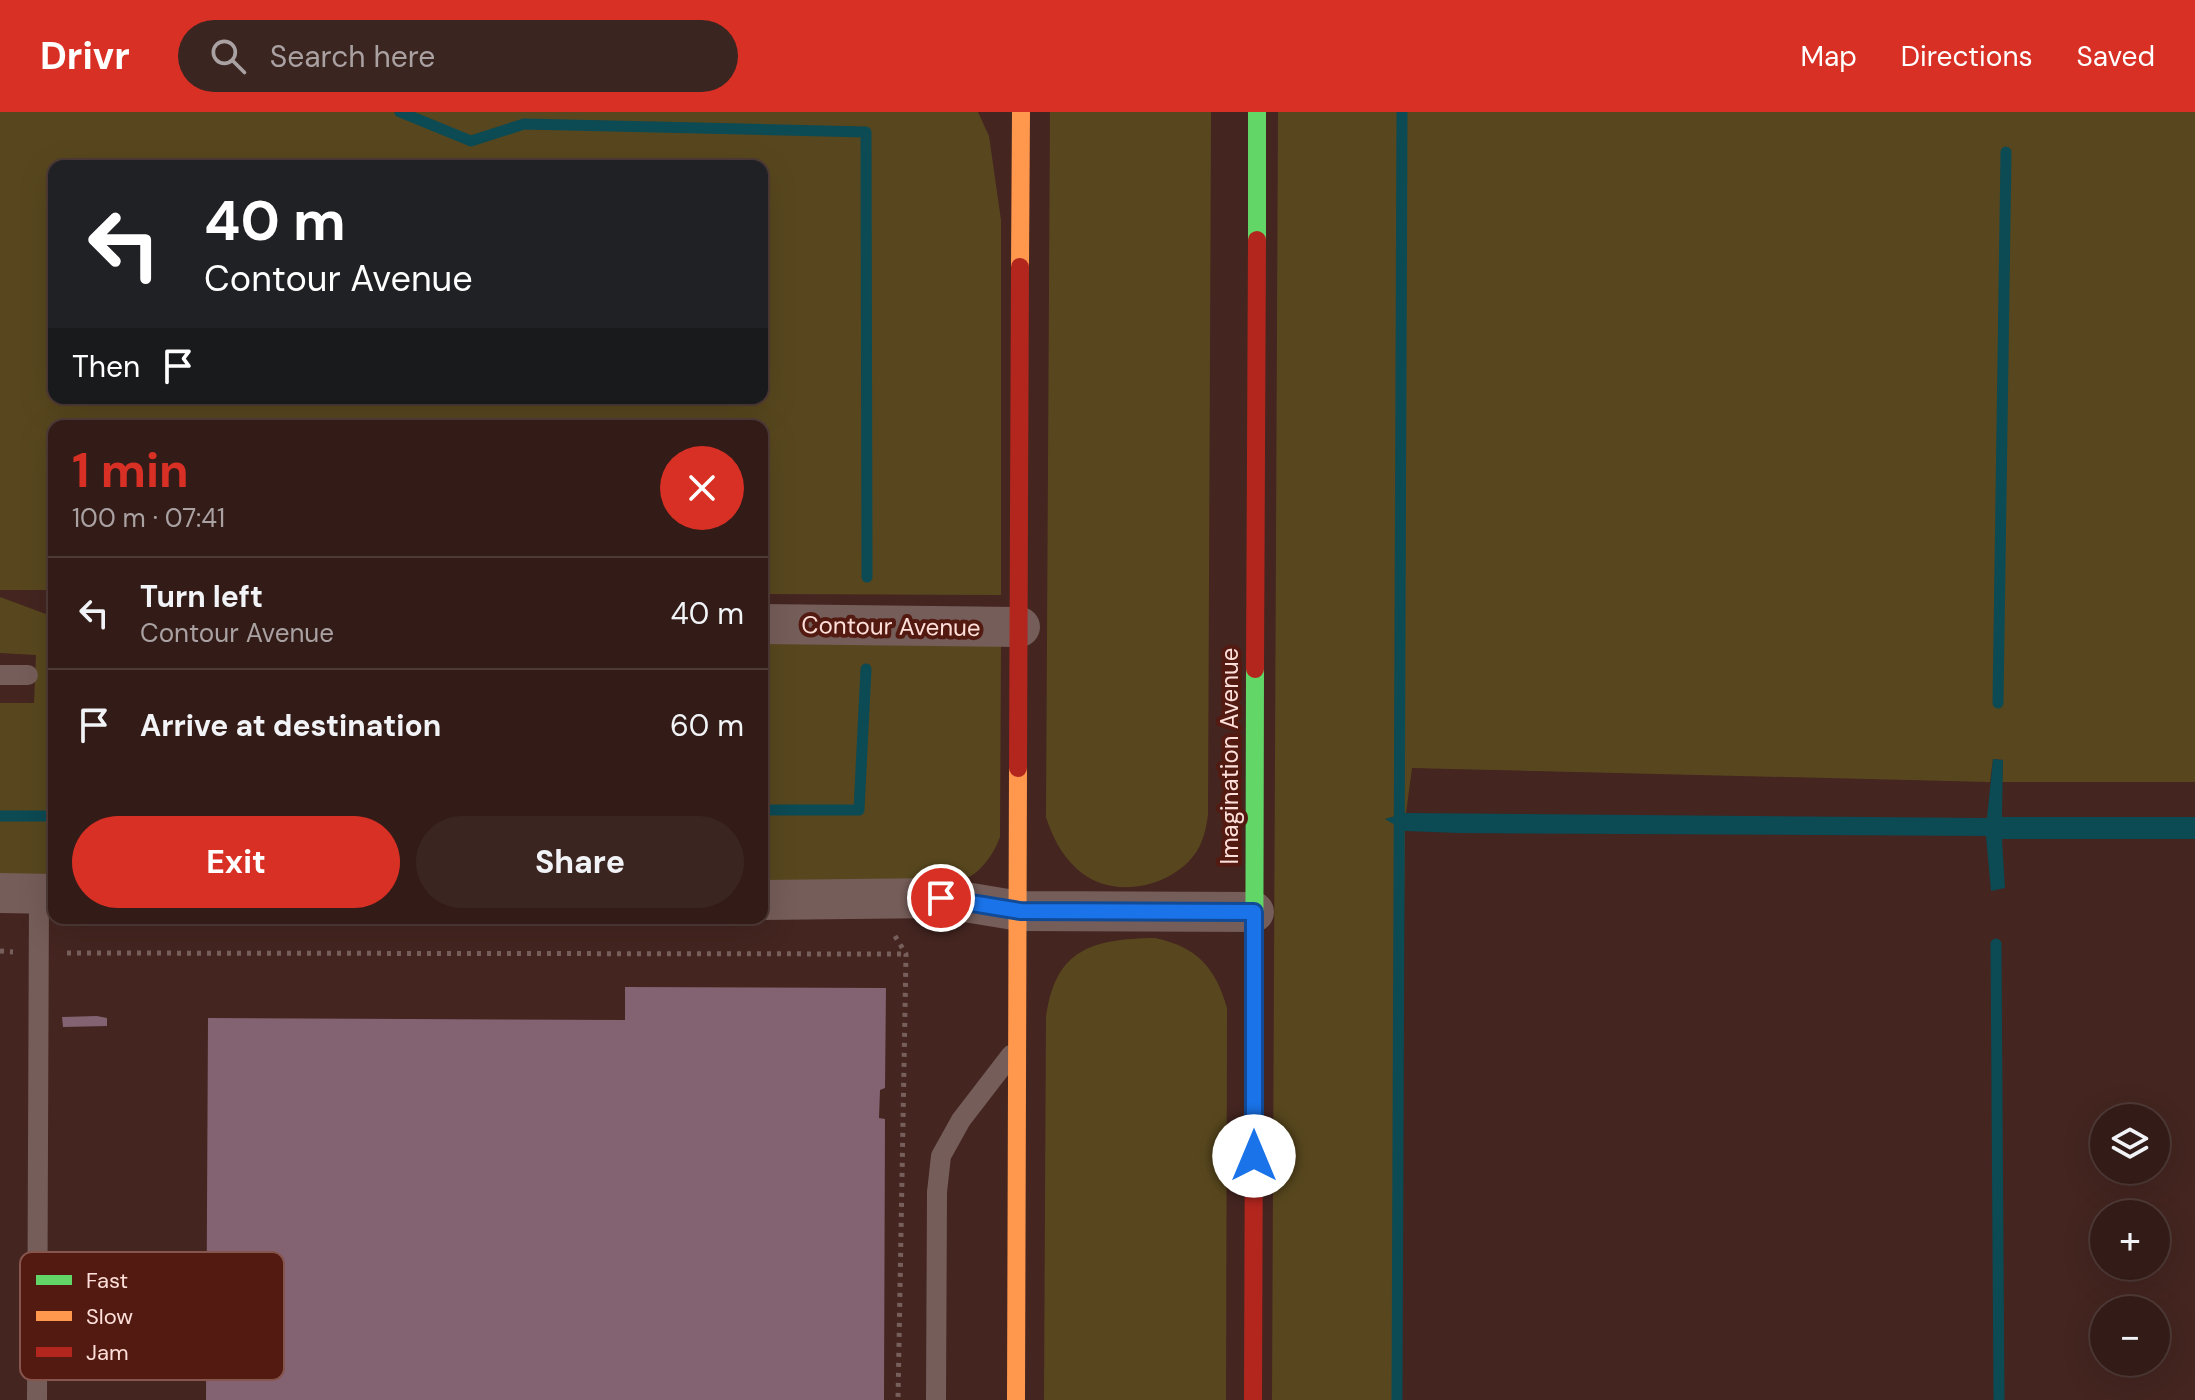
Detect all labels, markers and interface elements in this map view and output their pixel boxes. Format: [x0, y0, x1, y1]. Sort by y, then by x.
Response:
search box [178, 20, 738, 92]
text: Drivr [40, 31, 130, 81]
icon: search [206, 34, 250, 78]
text: Search here [270, 37, 435, 76]
text: Map [1800, 38, 1857, 75]
text: Directions [1901, 38, 2033, 75]
text: Saved [2077, 38, 2155, 75]
text: 40 m [204, 184, 346, 257]
icon: left [72, 192, 176, 296]
text: Contour Avenue [204, 255, 473, 302]
icon: arrive [156, 344, 200, 388]
text: Then [72, 347, 140, 386]
text: 1 min [72, 439, 189, 502]
button: close [660, 446, 744, 530]
text: 100 m · 07:41 [72, 501, 225, 535]
text: Turn left [140, 577, 263, 616]
icon: left [72, 591, 116, 635]
text: 40 m [671, 594, 744, 633]
street label: Contour Avenue [801, 609, 981, 643]
text: Contour Avenue [140, 616, 334, 650]
street label: Imagination Avenue [1214, 648, 1245, 864]
icon: arrive [72, 703, 116, 747]
text: Arrive at destination [140, 706, 441, 745]
text: 60 m [670, 706, 744, 745]
button: Exit [72, 816, 400, 908]
button: Share [416, 816, 744, 908]
pin [907, 864, 975, 932]
icon: arrive [919, 876, 963, 920]
map controls [2090, 1104, 2170, 1376]
button: layers [2090, 1104, 2170, 1184]
position arrow [1212, 1114, 1296, 1198]
button: + [2090, 1200, 2170, 1280]
legend [20, 1252, 284, 1380]
text: Fast [86, 1266, 128, 1295]
button: − [2090, 1296, 2170, 1376]
text: Slow [86, 1302, 133, 1331]
text: Jam [86, 1338, 129, 1367]

